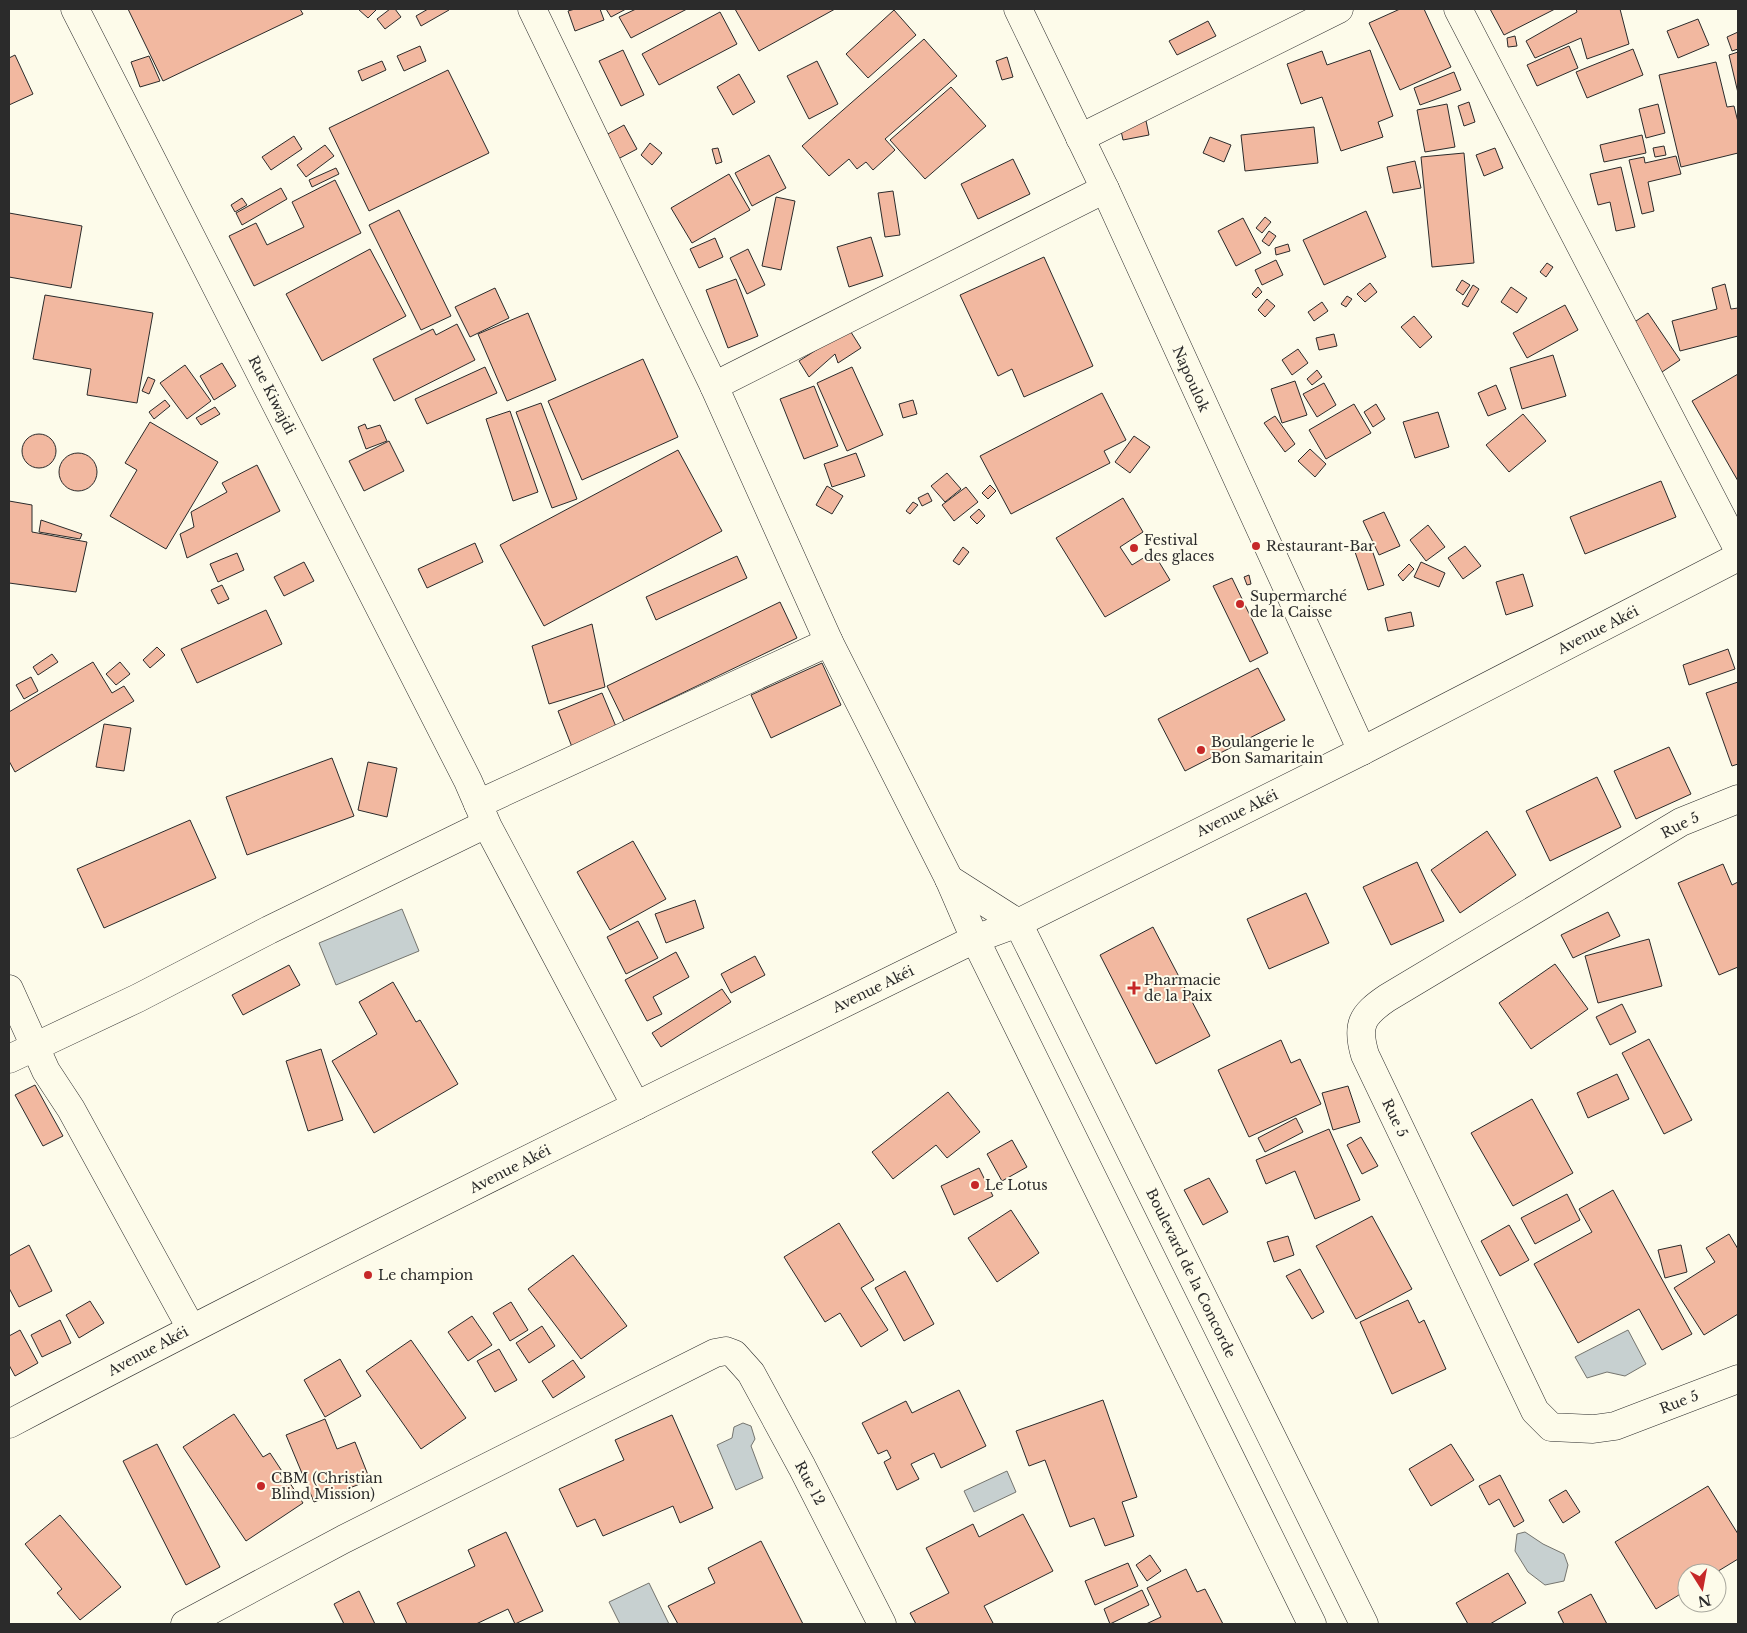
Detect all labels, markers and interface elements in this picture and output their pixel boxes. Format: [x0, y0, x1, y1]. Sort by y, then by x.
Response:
street label: Napoulok [1168, 343, 1214, 415]
street label: Rue Kiwajdi [244, 353, 300, 438]
place label: Festival des glaces [1144, 531, 1214, 565]
place label: Restaurant-Bar [1266, 537, 1375, 555]
marker: Restaurant-Bar [1250, 540, 1262, 552]
marker: Festival des glaces [1128, 542, 1140, 554]
place label: Supermarché de la Caisse [1250, 587, 1347, 621]
marker: Supermarché de la Caisse [1234, 598, 1246, 610]
street label: Avenue Akéi [1554, 602, 1642, 659]
place label: Boulangerie le Bon Samaritain [1211, 733, 1323, 767]
marker: Boulangerie le Bon Samaritain [1195, 744, 1207, 756]
street label: Avenue Akéi [1192, 785, 1281, 841]
street label: Rue 5 [1658, 808, 1702, 842]
street label: Avenue Akéi [828, 961, 917, 1017]
place label: Pharmacie de la Paix [1144, 971, 1221, 1005]
marker: Pharmacie de la Paix [1128, 982, 1140, 994]
street label: Rue 5 [1378, 1096, 1412, 1140]
street label: Avenue Akéi [466, 1141, 554, 1198]
place label: Le Lotus [985, 1176, 1048, 1194]
marker: Le Lotus [969, 1179, 981, 1191]
street label: Boulevard de la Concorde [1142, 1185, 1240, 1361]
place label: Le champion [378, 1266, 474, 1284]
marker: Le champion [362, 1269, 374, 1281]
street label: Avenue Akéi [104, 1322, 191, 1380]
street label: Rue 5 [1657, 1386, 1701, 1418]
street label: Rue 12 [791, 1458, 829, 1508]
place label: CBM (Christian Blind Mission) [271, 1469, 383, 1503]
marker: CBM (Christian Blind Mission) [255, 1480, 267, 1492]
north arrow [1677, 1563, 1727, 1613]
text: N [1696, 1591, 1713, 1611]

